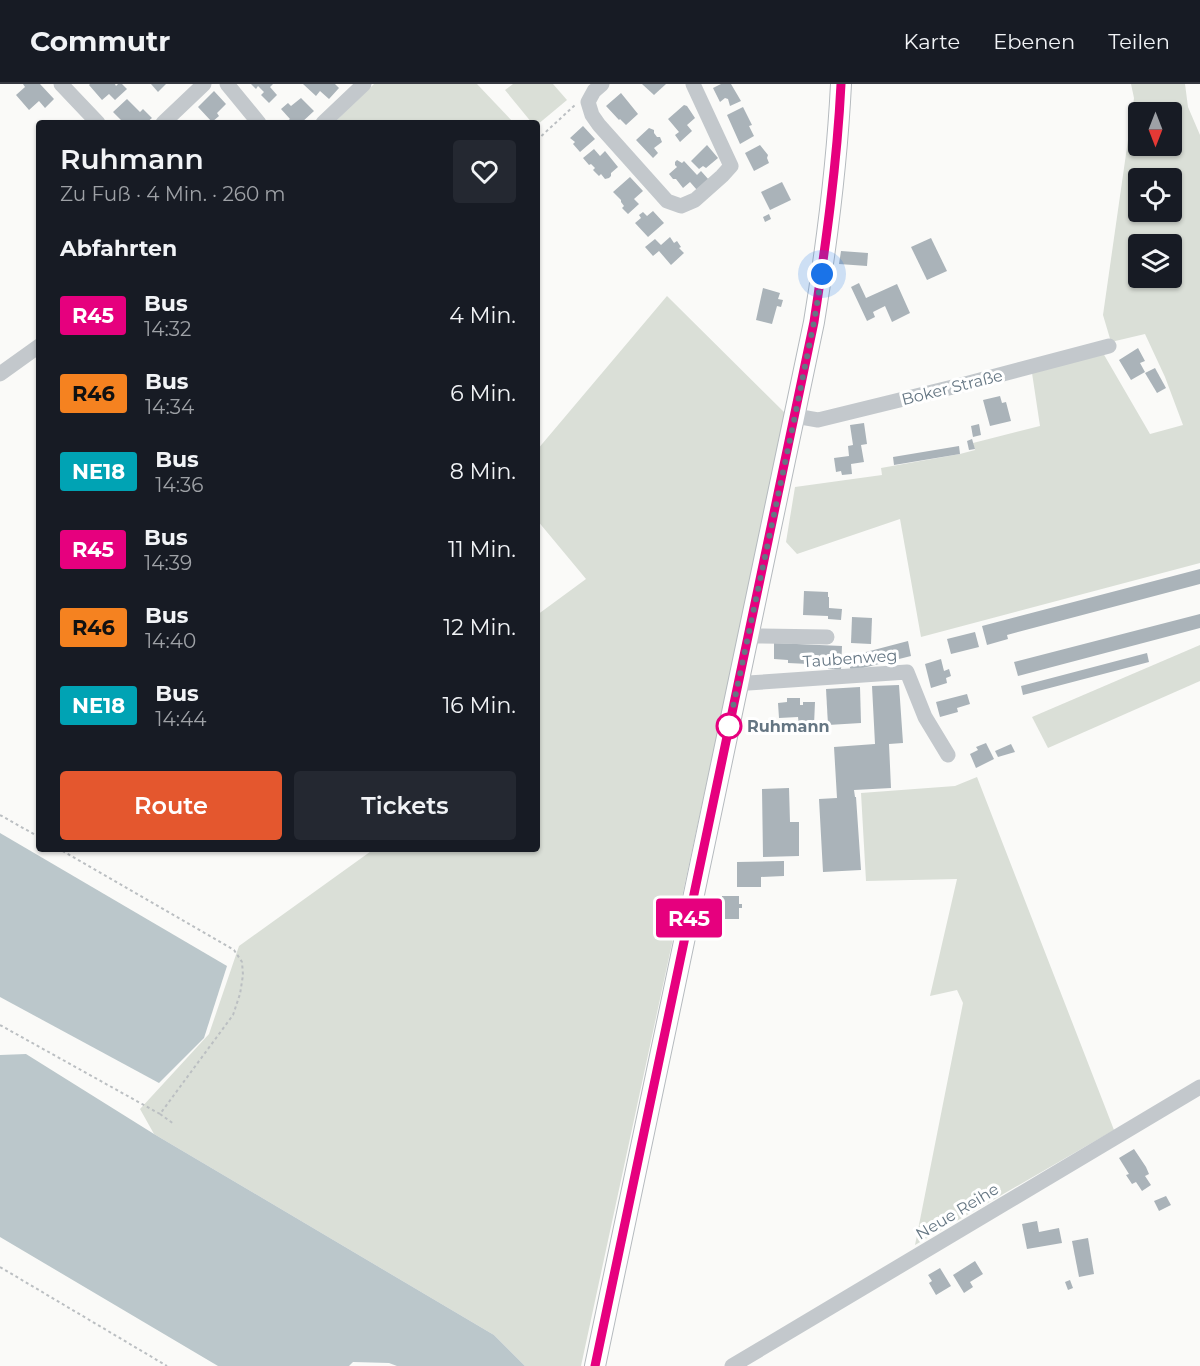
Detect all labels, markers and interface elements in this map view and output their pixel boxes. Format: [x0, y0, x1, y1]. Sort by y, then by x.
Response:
text: Commutr [30, 24, 170, 58]
text: Karte [904, 29, 960, 54]
text: Ebenen [993, 29, 1075, 54]
text: Teilen [1108, 29, 1170, 54]
north arrow [1128, 102, 1182, 156]
map controls [1128, 102, 1182, 288]
button: heart [453, 140, 516, 203]
text: Ruhmann [60, 142, 204, 176]
button: locate [1128, 168, 1182, 222]
text: Zu Fuß · 4 Min. · 260 m [60, 182, 286, 206]
button: layers [1128, 234, 1182, 288]
text: Abfahrten [60, 235, 177, 262]
your location [807, 259, 837, 289]
text: Bus [144, 290, 188, 317]
text: 4 Min. [449, 302, 516, 329]
text: R45 [72, 303, 114, 328]
text: 14:32 [144, 317, 191, 341]
street label: Boker Straße [900, 366, 1005, 409]
text: Bus [145, 368, 189, 395]
text: 6 Min. [450, 380, 516, 407]
text: R46 [72, 381, 115, 406]
text: 14:34 [145, 395, 194, 419]
text: Bus [155, 446, 199, 473]
text: 8 Min. [450, 458, 516, 485]
text: NE18 [72, 459, 125, 484]
text: 14:36 [155, 473, 203, 497]
text: Bus [144, 524, 188, 551]
text: 11 Min. [448, 536, 516, 563]
text: R45 [72, 537, 114, 562]
text: 14:39 [144, 551, 192, 575]
text: Bus [145, 602, 189, 629]
text: 12 Min. [443, 614, 516, 641]
text: R46 [72, 615, 115, 640]
text: 14:40 [145, 629, 196, 653]
street label: Taubenweg [802, 646, 898, 671]
text: Bus [155, 680, 199, 707]
text: 16 Min. [442, 692, 516, 719]
text: NE18 [72, 693, 125, 718]
text: 14:44 [155, 707, 206, 731]
marker: Ruhmann [716, 713, 742, 739]
place label: Ruhmann [747, 717, 830, 736]
button: Route [60, 771, 282, 840]
button: Tickets [294, 771, 516, 840]
line badge: R45 [654, 898, 724, 938]
text: R45 [668, 906, 710, 931]
street label: Neue Reihe [912, 1179, 1002, 1244]

